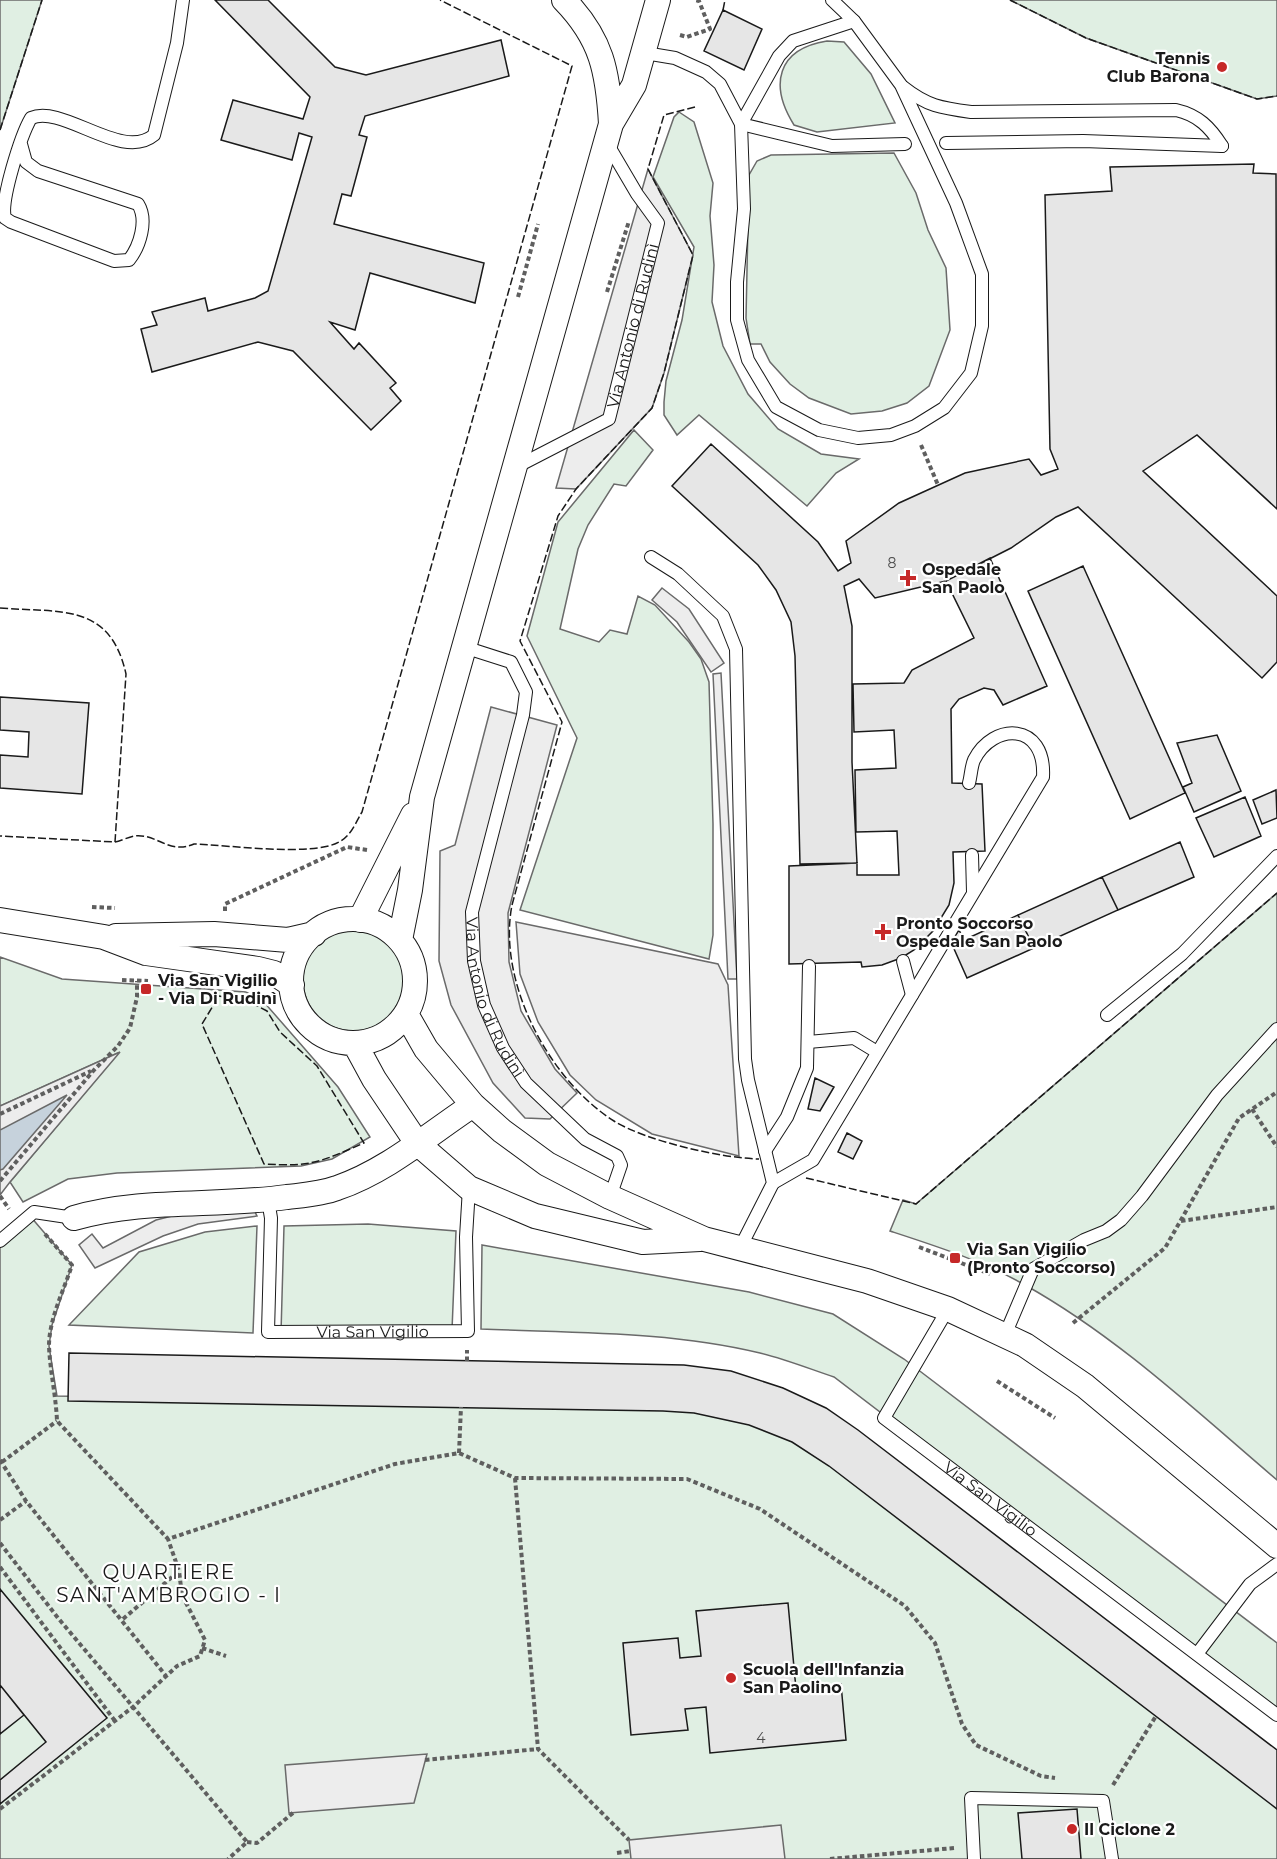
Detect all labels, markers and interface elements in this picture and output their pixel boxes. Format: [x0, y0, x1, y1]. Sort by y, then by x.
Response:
place label: Tennis Club Barona [1107, 49, 1211, 86]
marker: Tennis Club Barona [1215, 60, 1229, 74]
street label: Via Antonio di Rudinì [603, 241, 663, 410]
house number: 8 [888, 554, 897, 572]
place label: Ospedale San Paolo [922, 560, 1005, 597]
marker: Ospedale San Paolo [899, 569, 917, 587]
place label: Pronto Soccorso Ospedale San Paolo [896, 914, 1062, 951]
street label: Via Antonio di Rudinì [462, 917, 528, 1081]
marker: Pronto Soccorso Ospedale San Paolo [874, 923, 892, 941]
place label: Via San Vigilio - Via Di Rudinì [157, 971, 278, 1008]
marker: Via San Vigilio - Via Di Rudinì [139, 982, 153, 996]
place label: Via San Vigilio (Pronto Soccorso) [966, 1240, 1116, 1277]
marker: Via San Vigilio (Pronto Soccorso) [948, 1251, 962, 1265]
street label: Via San Vigilio [316, 1322, 429, 1342]
street label: Via San Vigilio [940, 1458, 1041, 1540]
district label: QUARTIERE SANT'AMBROGIO - I [56, 1560, 282, 1607]
place label: Scuola dell'Infanzia San Paolino [743, 1660, 904, 1697]
marker: Scuola dell'Infanzia San Paolino [724, 1671, 738, 1685]
house number: 4 [756, 1729, 766, 1747]
place label: Il Ciclone 2 [1084, 1820, 1175, 1839]
marker: Il Ciclone 2 [1065, 1822, 1079, 1836]

